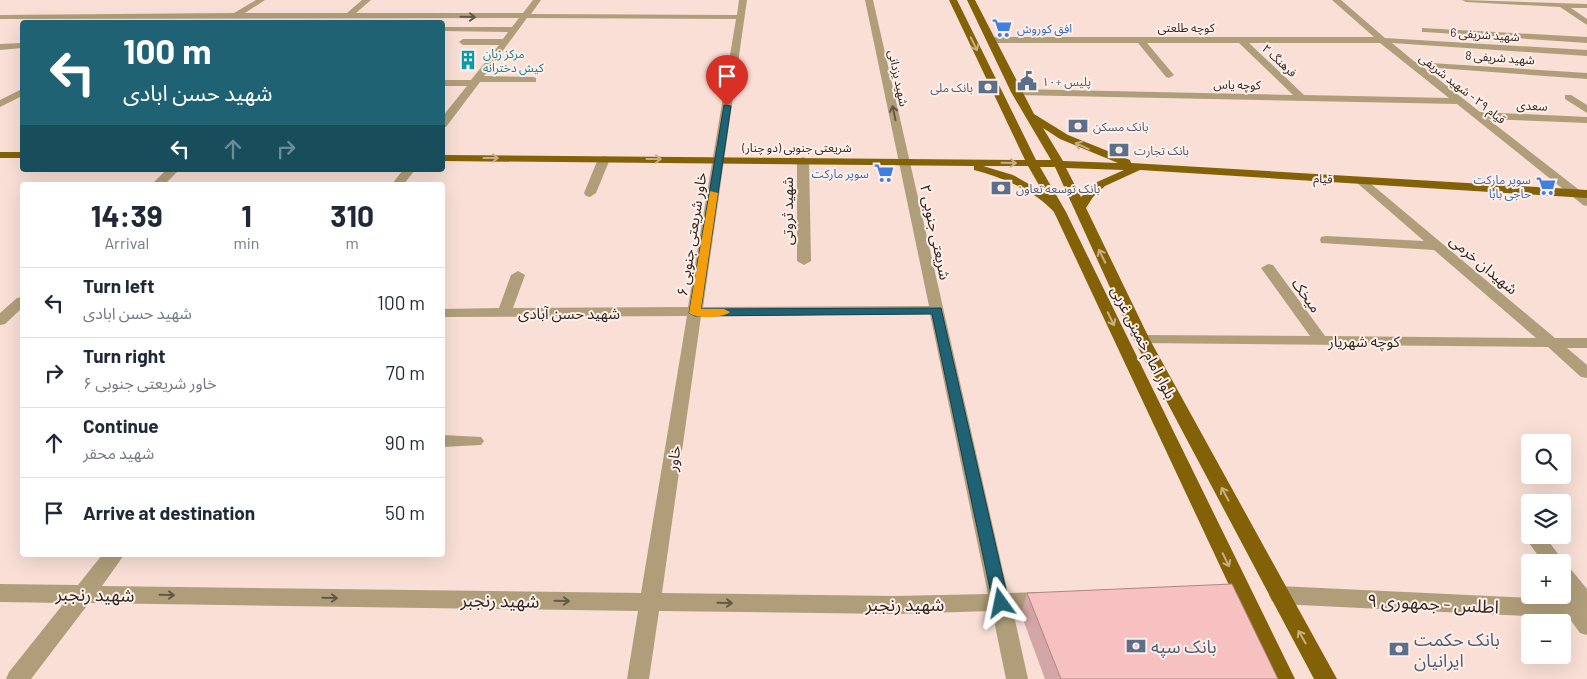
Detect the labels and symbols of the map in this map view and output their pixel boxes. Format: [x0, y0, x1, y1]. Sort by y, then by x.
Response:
one-way arrow [460, 12, 476, 21]
supermarket icon: افق کوروش [991, 17, 1013, 39]
street label: کوچه طلعتی [1157, 20, 1216, 36]
place label: افق کوروش [1017, 21, 1072, 37]
street label: شهید شریفی 6 [1450, 25, 1520, 44]
one-way arrow [970, 36, 980, 51]
street label: فرهنگ ۲ [1259, 41, 1300, 80]
place label: مرکز زبان کیش دخترانه [483, 46, 545, 75]
street label: شهید یزدانی [885, 48, 912, 108]
street label: شهید شریفی 8 [1465, 48, 1535, 67]
building icon: مرکز زبان کیش دخترانه [457, 49, 479, 71]
street label: قیام ۲۹ - شهید شریفی [1415, 50, 1509, 128]
pin [706, 55, 748, 106]
public building icon: پلیس +۱۰ [1016, 70, 1038, 92]
place label: پلیس +۱۰ [1042, 74, 1091, 90]
bank icon: بانک ملی [977, 76, 999, 98]
street label: کوچه یاس [1213, 77, 1262, 93]
place label: بانک ملی [930, 80, 973, 95]
street label: سعدی [1516, 97, 1548, 114]
one-way arrow [889, 106, 898, 122]
bank icon: بانک مسکن [1067, 115, 1089, 137]
place label: بانک مسکن [1093, 119, 1148, 134]
bank icon: بانک تجارت [1108, 139, 1130, 161]
street label: شریعتی جنوبی (دو چنار) [741, 140, 852, 156]
one-way arrow [1075, 140, 1090, 150]
place label: بانک تجارت [1134, 143, 1189, 158]
one-way arrow [482, 153, 499, 163]
one-way arrow [645, 154, 661, 164]
one-way arrow [1000, 158, 1016, 168]
supermarket icon: سوپر مارکت [873, 162, 895, 184]
place label: سوپر مارکت [811, 166, 869, 182]
street label: خاور شریعتی جنوبی ۶ [672, 171, 711, 297]
street label: قیام [1313, 171, 1333, 188]
place label: سوپر مارکت حاجی بابا [1473, 172, 1531, 201]
supermarket icon: سوپر مارکت حاجی بابا [1535, 175, 1557, 197]
street label: شهید ثروتی [778, 176, 797, 245]
bank icon: بانک توسعه تعاون [990, 177, 1012, 199]
place label: بانک توسعه تعاون [1016, 181, 1100, 196]
street label: شریعتی جنوبی ۲ [916, 183, 955, 282]
street label: شهیدان خرمی [1446, 230, 1522, 298]
one-way arrow [1097, 249, 1106, 264]
street label: میخک [1289, 274, 1325, 316]
street label: بلوار امام خمینی غربی [1105, 283, 1180, 403]
street label: شهید حسن آبادی [518, 304, 620, 323]
one-way arrow [1107, 311, 1116, 326]
street label: کوچه شهریار [1327, 332, 1401, 352]
street label: خاور [662, 444, 685, 473]
one-way arrow [1219, 487, 1229, 502]
one-way arrow [1222, 552, 1232, 567]
position arrow [974, 576, 1026, 628]
street label: شهید رنجبر [54, 582, 135, 607]
street label: شهید رنجبر [459, 588, 540, 613]
street label: اطلس - جمهوری ۹ [1367, 589, 1499, 618]
one-way arrow [159, 590, 175, 600]
one-way arrow [322, 593, 338, 602]
street label: شهید رنجبر [865, 593, 944, 616]
one-way arrow [554, 596, 570, 606]
one-way arrow [716, 598, 733, 608]
place label: بانک حکمت ایرانیان [1414, 628, 1500, 672]
one-way arrow [1297, 630, 1307, 644]
bank icon: بانک سپه [1125, 635, 1147, 657]
place label: بانک سپه [1151, 635, 1217, 658]
bank icon: بانک حکمت ایرانیان [1388, 638, 1410, 660]

